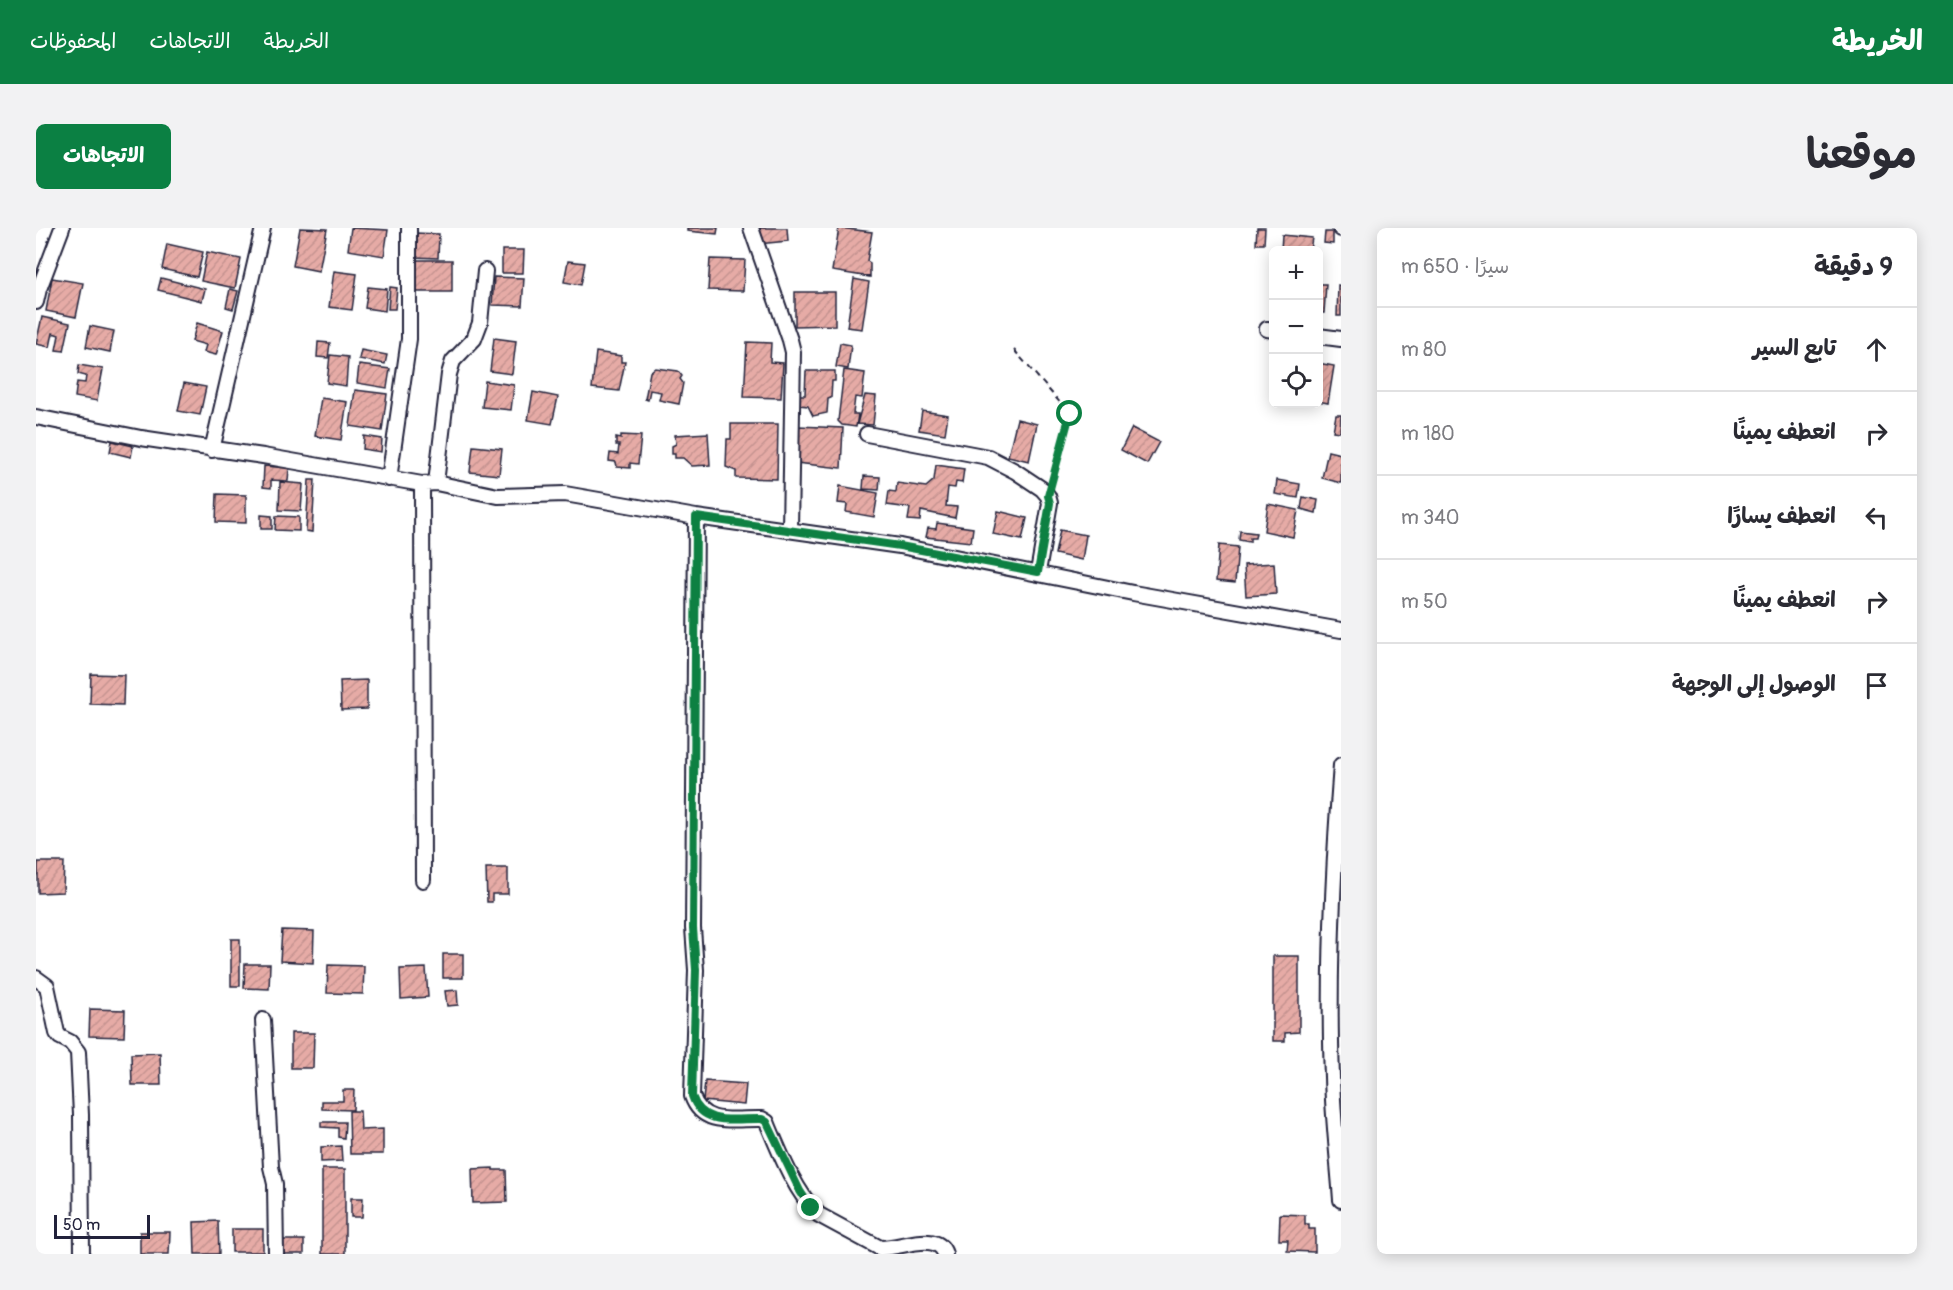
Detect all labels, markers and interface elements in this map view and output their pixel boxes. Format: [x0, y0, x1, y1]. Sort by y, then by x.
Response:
text: الخريطة [1832, 24, 1923, 59]
text: المحفوظات [30, 28, 116, 55]
text: الاتجاهات [149, 28, 231, 55]
text: الخريطة [264, 28, 329, 55]
button: الاتجاهات [36, 124, 171, 189]
text: موقعنا [1806, 129, 1917, 181]
map controls [1269, 246, 1323, 408]
button: + [1269, 246, 1323, 300]
text: 9 دقيقة [1814, 251, 1893, 283]
text: سيرًا · 650 m [1401, 254, 1509, 279]
button: − [1269, 300, 1323, 354]
icon: ahead [1860, 333, 1893, 366]
text: تابع السير [1753, 334, 1836, 362]
text: 80 m [1401, 337, 1447, 362]
button: locate [1269, 354, 1323, 408]
route start [1056, 400, 1082, 426]
icon: right [1860, 417, 1893, 450]
text: انعطف يمينًا [1733, 418, 1836, 446]
text: 180 m [1401, 421, 1455, 446]
icon: left [1860, 501, 1893, 534]
text: انعطف يسارًا [1727, 502, 1836, 530]
text: 340 m [1401, 505, 1460, 530]
icon: right [1860, 585, 1893, 618]
text: انعطف يمينًا [1733, 586, 1836, 614]
text: 50 m [1401, 589, 1448, 614]
icon: arrive [1860, 669, 1893, 702]
text: الوصول إلى الوجهة [1672, 670, 1836, 698]
route end [797, 1194, 823, 1220]
scale bar [54, 1212, 150, 1240]
text: 50 m [63, 1215, 100, 1235]

